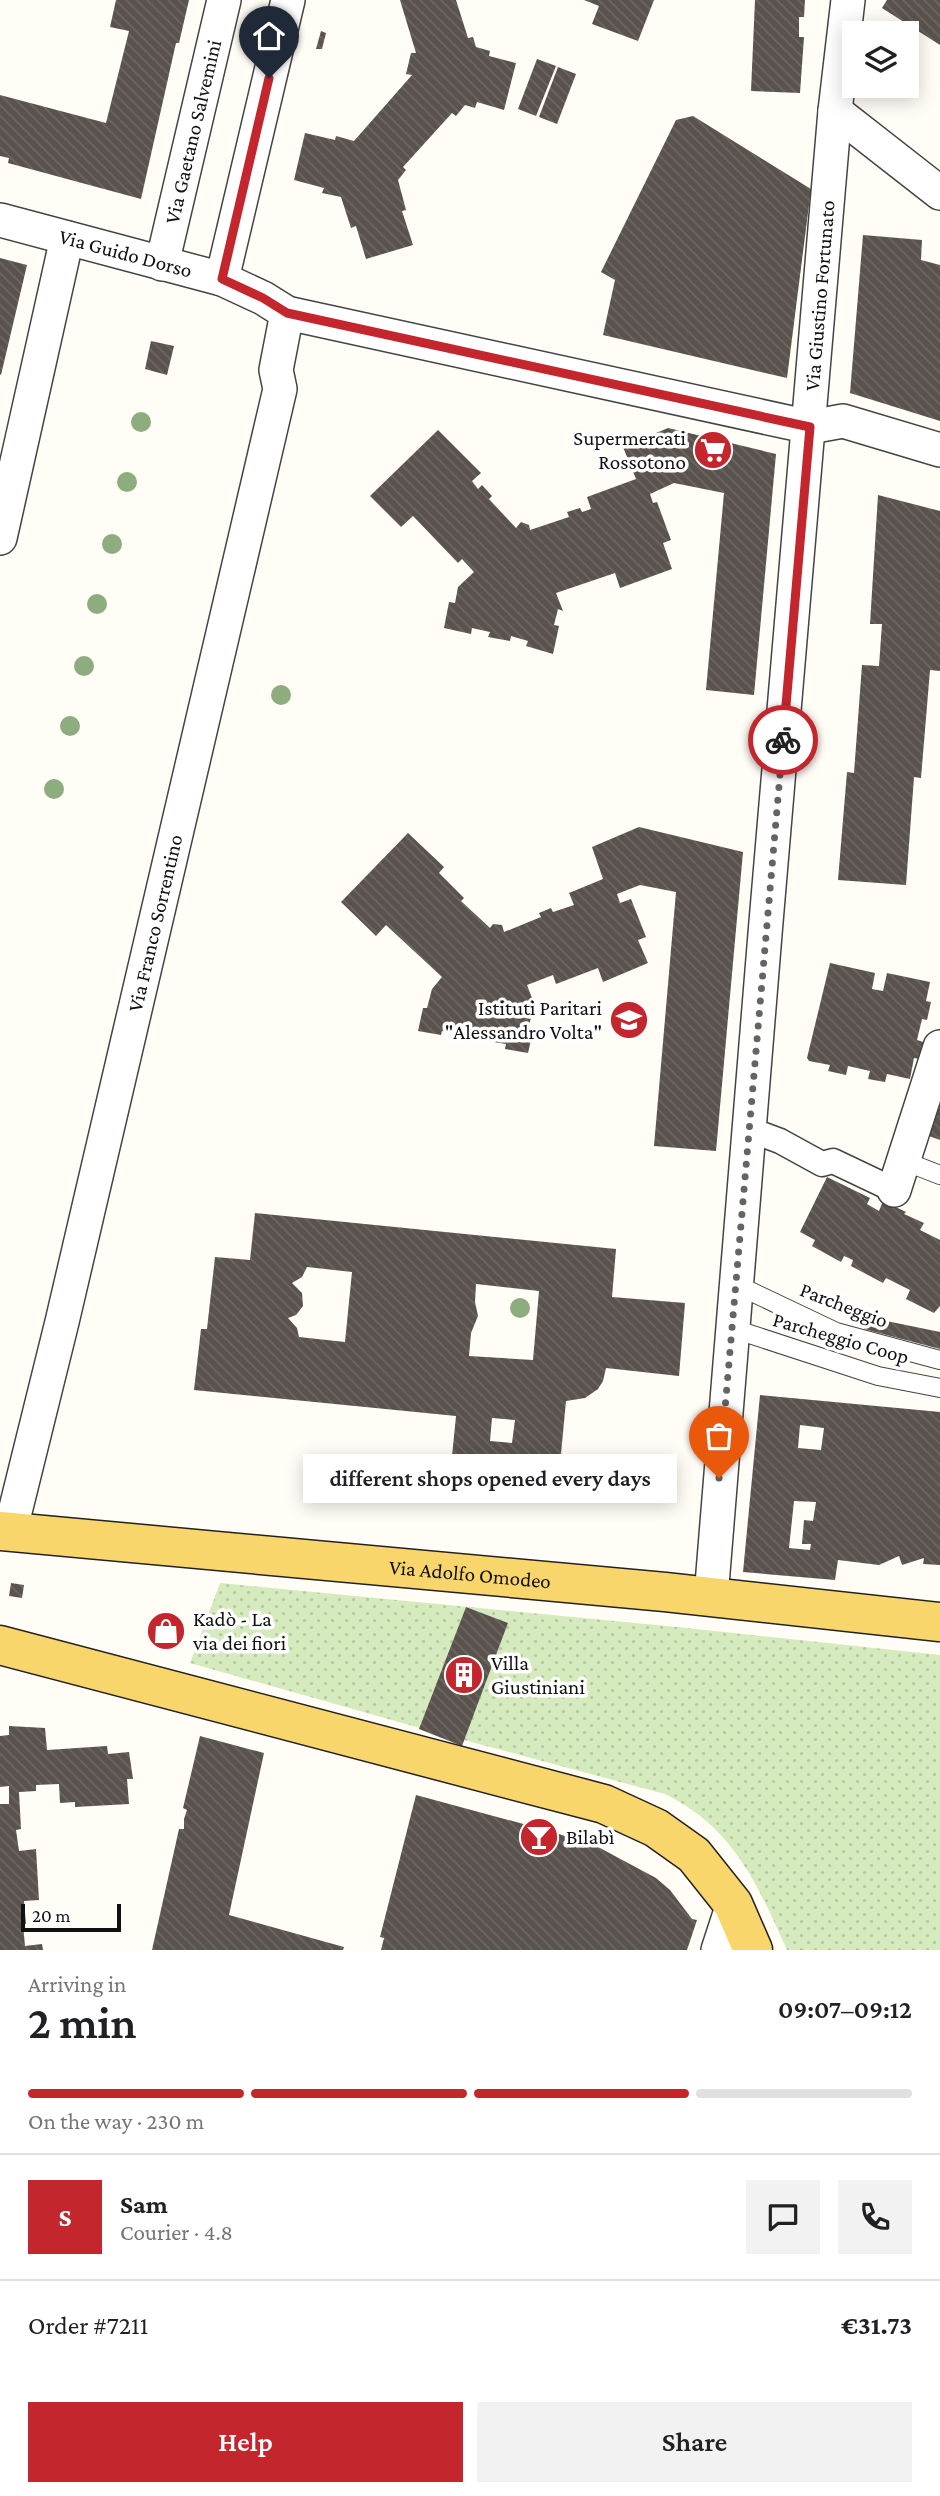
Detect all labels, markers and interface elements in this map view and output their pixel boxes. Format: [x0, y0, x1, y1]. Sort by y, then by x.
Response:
pin [239, 6, 299, 78]
icon: home [250, 17, 288, 55]
map controls [842, 21, 919, 98]
button: layers [842, 21, 919, 98]
street label: Via Gaetano Salvemini [160, 37, 226, 226]
street label: Via Giustino Fortunato [800, 199, 840, 392]
street label: Via Guido Dorso [57, 224, 195, 283]
place label: Supermercati Rossotono [573, 426, 687, 474]
supermarket icon: Supermercati Rossotono [692, 429, 734, 471]
courier [748, 705, 818, 775]
icon: bike [764, 721, 802, 759]
street label: Via Franco Sorrentino [123, 832, 188, 1014]
place label: Istituti Paritari "Alessandro Volta" [445, 996, 602, 1044]
school or university icon: Istituti Paritari "Alessandro Volta" [608, 999, 650, 1041]
street label: Parcheggio [797, 1277, 891, 1333]
street label: Parcheggio Coop [770, 1307, 912, 1369]
pin [689, 1406, 749, 1478]
icon: bag [700, 1417, 738, 1455]
callout: different shops opened every days [302, 1454, 677, 1502]
text: different shops opened every days [329, 1465, 651, 1491]
street label: Via Adolfo Omodeo [388, 1555, 552, 1593]
place label: Kadò - La via dei fiori [192, 1607, 287, 1655]
shop icon: Kadò - La via dei fiori [145, 1610, 187, 1652]
place label: Villa Giustiniani [491, 1651, 585, 1699]
building icon: Villa Giustiniani [443, 1654, 485, 1696]
bar icon: Bilabì [518, 1816, 560, 1858]
place label: Bilabì [566, 1825, 615, 1849]
scale bar [21, 1901, 121, 1933]
text: 20 m [32, 1905, 71, 1926]
text: Arriving in [28, 1971, 126, 1997]
text: 09:07–09:12 [778, 1995, 912, 2024]
text: 2 min [28, 1997, 136, 2048]
text: On the way · 230 m [28, 2108, 204, 2134]
button: chat [746, 2180, 820, 2254]
button: phone [838, 2180, 912, 2254]
text: Sam [120, 2190, 168, 2219]
text: S [59, 2203, 72, 2232]
text: Courier · 4.8 [120, 2219, 233, 2245]
text: Order #7211 [28, 2311, 148, 2340]
text: €31.73 [841, 2311, 912, 2340]
button: Help [28, 2402, 463, 2482]
button: Share [477, 2402, 912, 2482]

